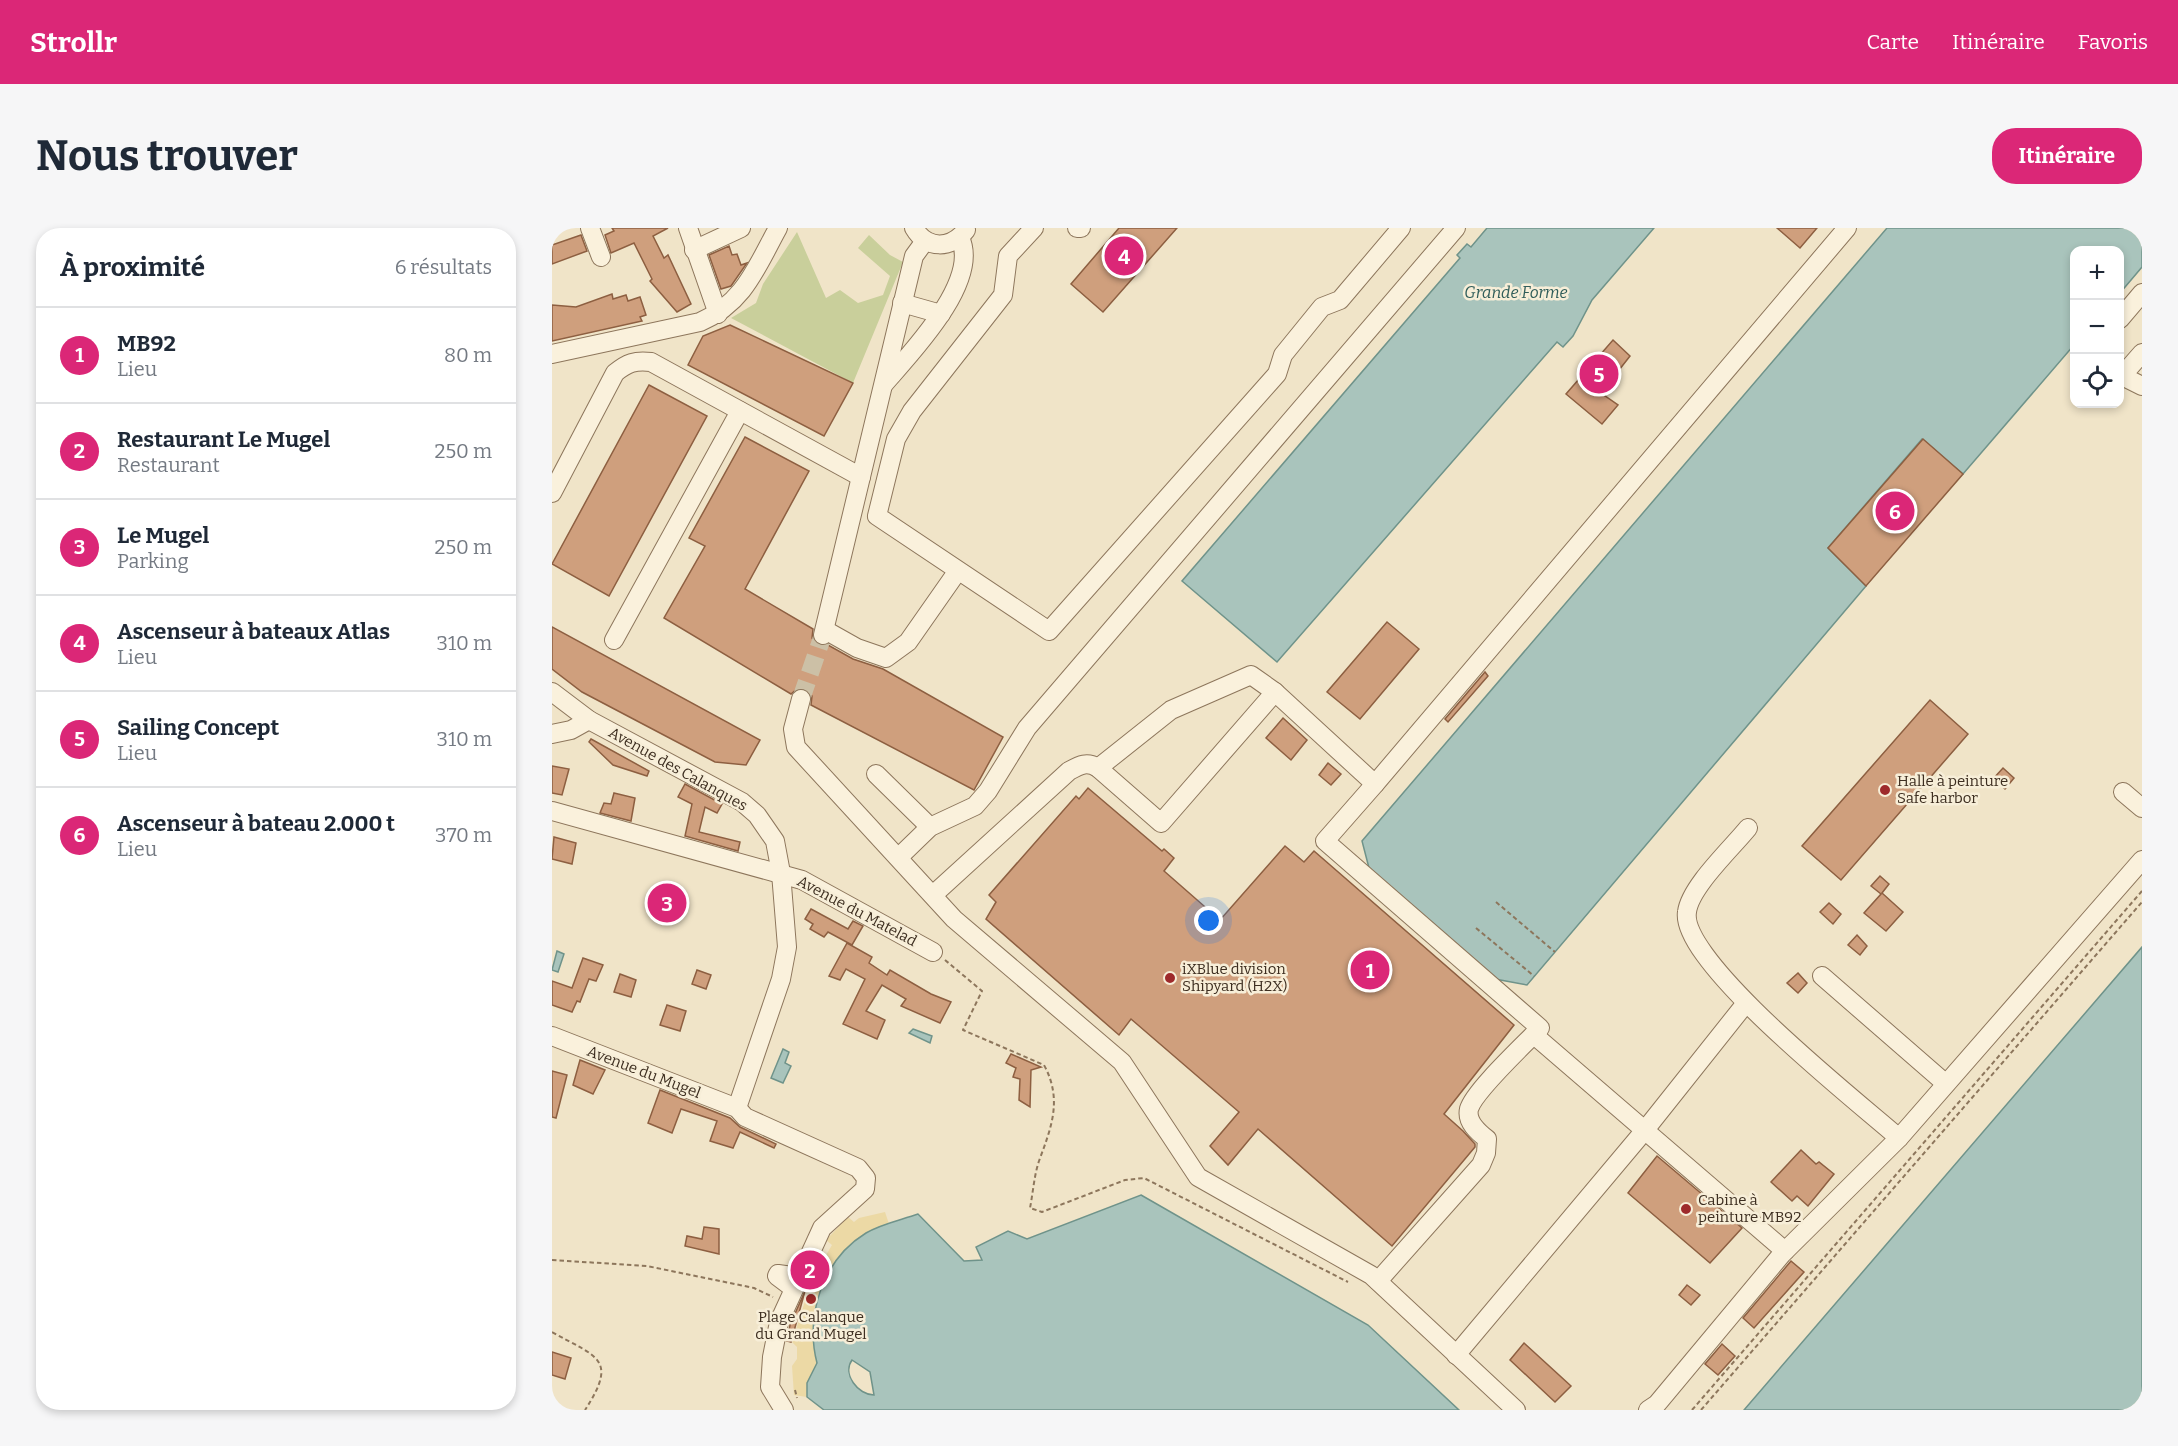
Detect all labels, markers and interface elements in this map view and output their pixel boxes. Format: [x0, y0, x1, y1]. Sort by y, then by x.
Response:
text: Strollr [30, 26, 117, 59]
text: Carte [1866, 29, 1919, 55]
text: Itinéraire [1952, 29, 2045, 55]
text: Favoris [2078, 29, 2148, 55]
button: Itinéraire [1992, 128, 2142, 184]
text: Nous trouver [36, 131, 298, 181]
pin: 4 [1104, 234, 1144, 279]
map controls [2070, 246, 2124, 408]
button: + [2070, 246, 2124, 300]
text: À proximité [60, 252, 205, 283]
text: 6 résultats [395, 255, 492, 279]
water label: Grande Forme [1464, 283, 1568, 302]
button: − [2070, 300, 2124, 354]
text: MB92 [117, 330, 176, 357]
text: 1 [75, 343, 84, 367]
text: 80 m [444, 343, 492, 367]
pin: 5 [1580, 352, 1618, 396]
button: locate [2070, 354, 2124, 408]
text: Lieu [117, 357, 157, 381]
text: Restaurant Le Mugel [117, 426, 330, 453]
text: 2 [74, 439, 85, 463]
text: 250 m [435, 439, 492, 463]
text: Restaurant [117, 453, 220, 477]
pin: 6 [1876, 488, 1914, 534]
text: Le Mugel [117, 522, 209, 549]
text: 3 [74, 535, 85, 559]
text: 250 m [435, 535, 492, 559]
text: Parking [117, 549, 189, 573]
text: Ascenseur à bateaux Atlas [117, 618, 390, 645]
text: 4 [73, 631, 86, 655]
text: 310 m [437, 631, 492, 655]
text: Lieu [117, 645, 157, 669]
text: Sailing Concept [117, 714, 279, 741]
street label: Avenue des Calanques [606, 723, 750, 815]
text: 5 [74, 727, 85, 751]
text: 310 m [437, 727, 492, 751]
text: Lieu [117, 741, 157, 765]
place label: Halle à peinture Safe harbor [1897, 772, 2008, 807]
marker: Halle à peinture Safe harbor [1878, 783, 1892, 797]
text: Ascenseur à bateau 2.000 t [117, 810, 395, 837]
text: 6 [74, 823, 85, 847]
text: 370 m [435, 823, 492, 847]
text: Lieu [117, 837, 157, 861]
street label: Avenue du Matelad [794, 872, 920, 950]
pin: 3 [648, 880, 686, 926]
your location [1194, 906, 1223, 935]
pin: 1 [1350, 948, 1390, 992]
place label: iXBlue division Shipyard (H2X) [1182, 960, 1287, 995]
marker: iXBlue division Shipyard (H2X) [1163, 971, 1177, 985]
street label: Avenue du Mugel [585, 1042, 703, 1102]
place label: Cabine à peinture MB92 [1698, 1191, 1801, 1226]
marker: Cabine à peinture MB92 [1679, 1202, 1693, 1216]
pin: 2 [790, 1248, 830, 1292]
marker: Plage Calanque du Grand Mugel [804, 1292, 818, 1306]
place label: Plage Calanque du Grand Mugel [755, 1308, 867, 1343]

